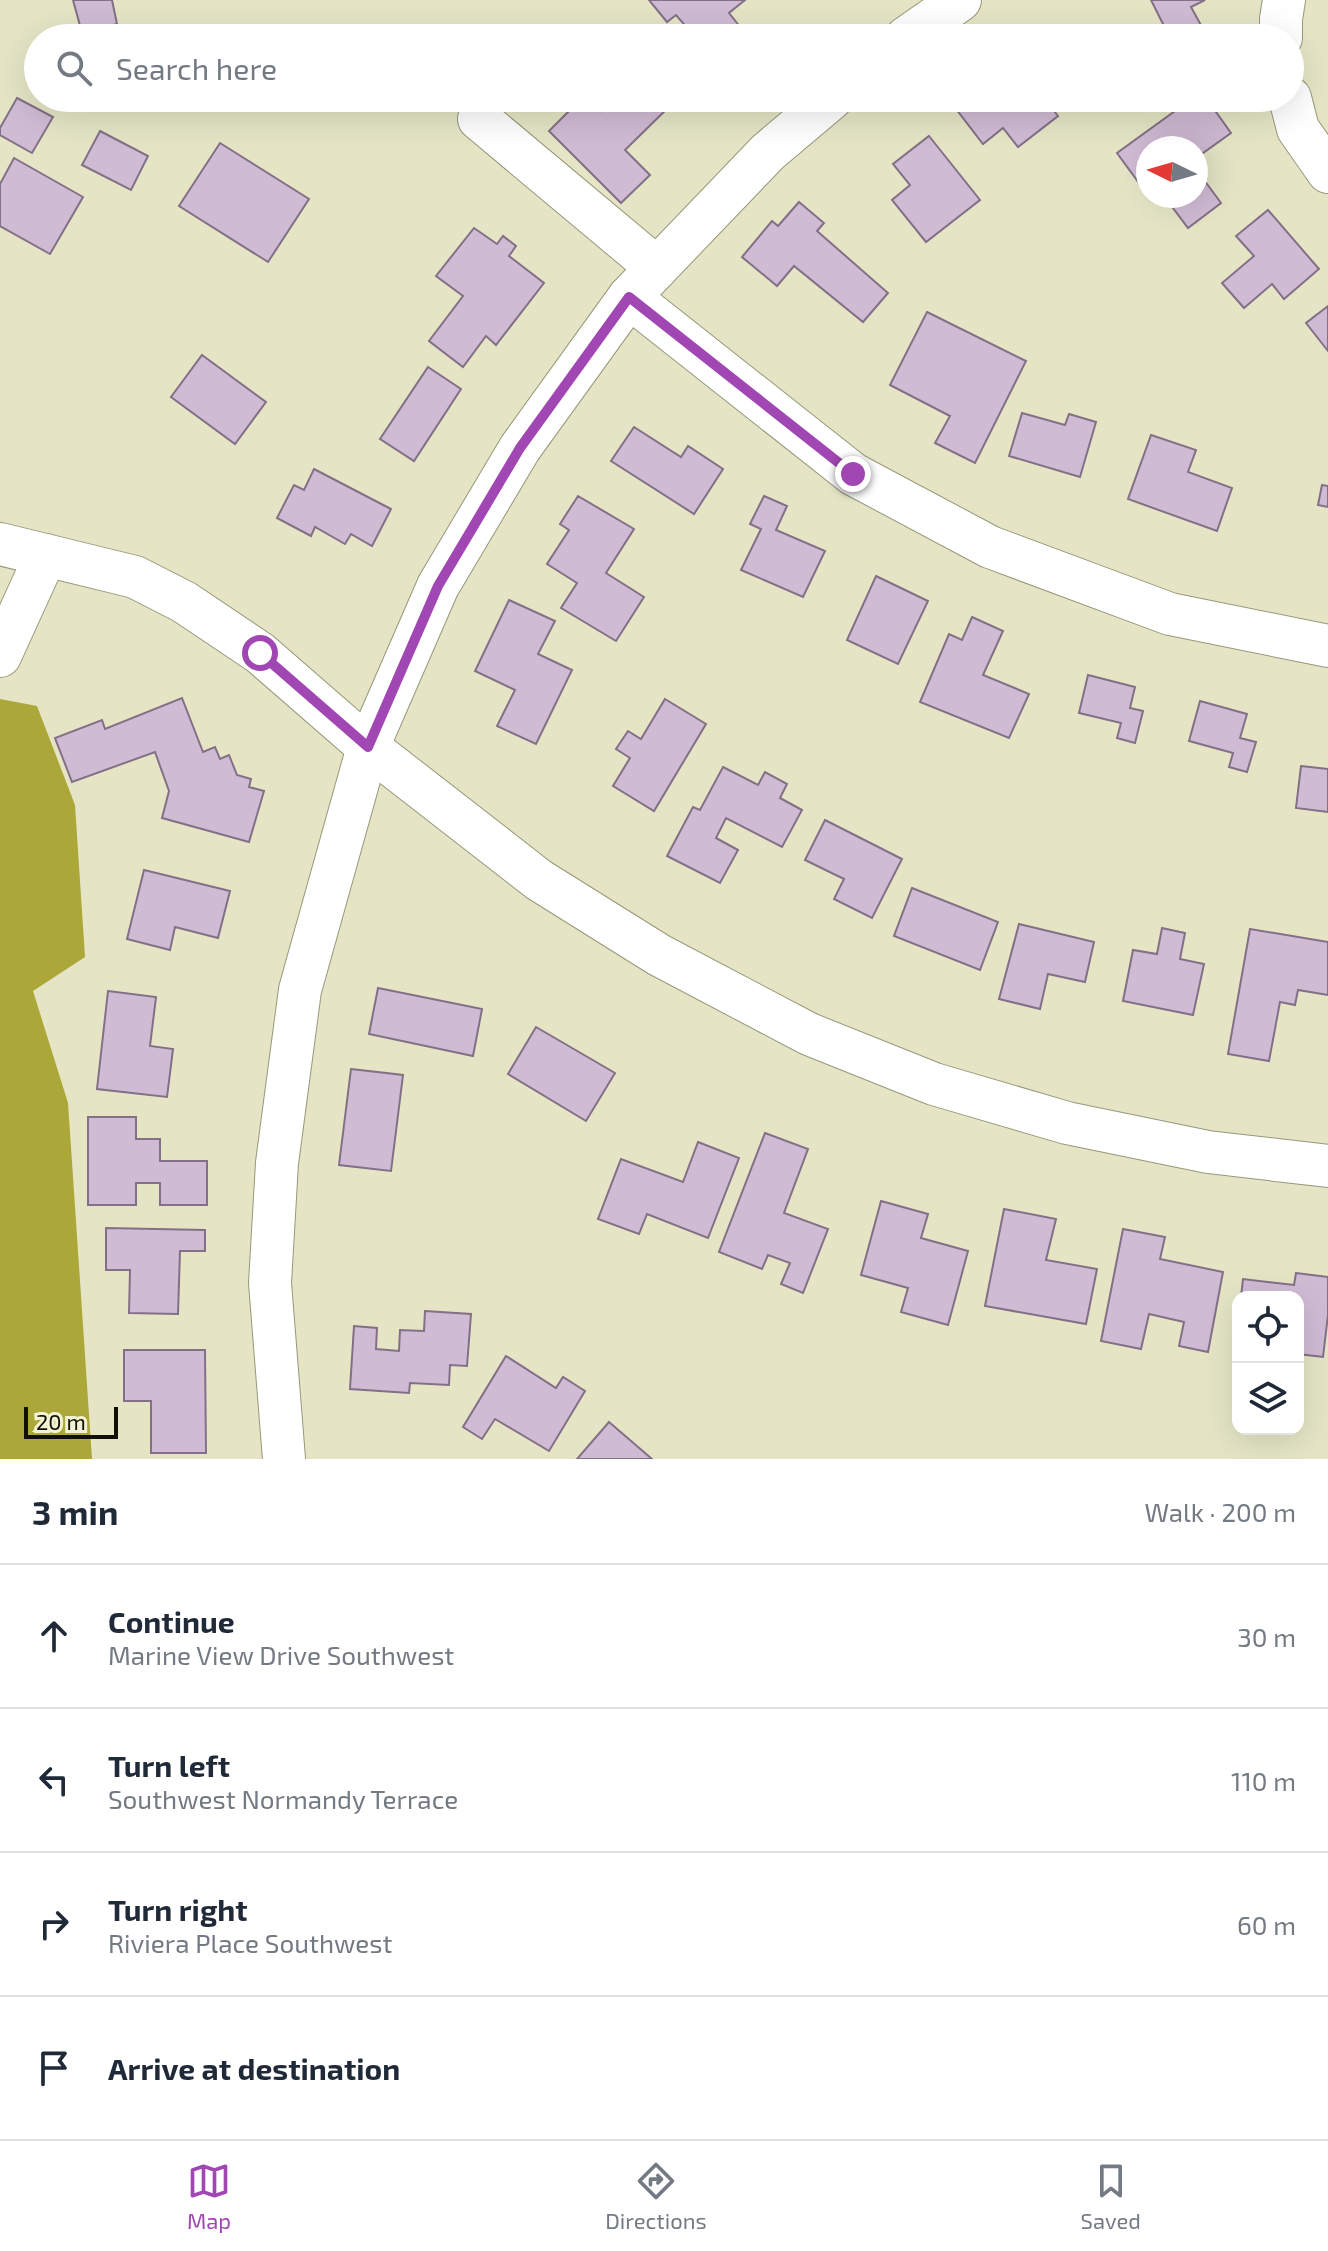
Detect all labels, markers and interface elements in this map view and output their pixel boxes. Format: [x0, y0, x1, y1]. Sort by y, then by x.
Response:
search box [24, 24, 1304, 112]
icon: search [52, 46, 96, 90]
text: Search here [116, 50, 277, 86]
north arrow [1136, 136, 1208, 208]
route end [835, 456, 871, 492]
route start [242, 635, 278, 671]
map controls [1232, 1291, 1304, 1435]
button: locate [1232, 1291, 1304, 1363]
button: layers [1232, 1363, 1304, 1435]
scale bar [24, 1403, 118, 1439]
text: 20 m [36, 1408, 86, 1434]
text: 3 min [32, 1491, 118, 1532]
text: Walk · 200 m [1144, 1496, 1296, 1527]
text: Continue [108, 1603, 235, 1639]
icon: ahead [32, 1614, 76, 1658]
text: 30 m [1237, 1621, 1296, 1652]
text: Marine View Drive Southwest [108, 1639, 454, 1670]
text: Turn left [108, 1747, 230, 1783]
icon: left [32, 1758, 76, 1802]
text: 110 m [1231, 1765, 1296, 1796]
text: Southwest Normandy Terrace [108, 1783, 458, 1814]
text: Turn right [108, 1891, 248, 1927]
icon: right [32, 1902, 76, 1946]
text: 60 m [1237, 1909, 1296, 1940]
text: Riviera Place Southwest [108, 1927, 392, 1958]
icon: arrive [32, 2046, 76, 2090]
text: Arrive at destination [108, 2050, 400, 2086]
tab: Map [187, 2159, 231, 2233]
tab: Directions [605, 2159, 707, 2233]
tab: Saved [1081, 2159, 1141, 2233]

